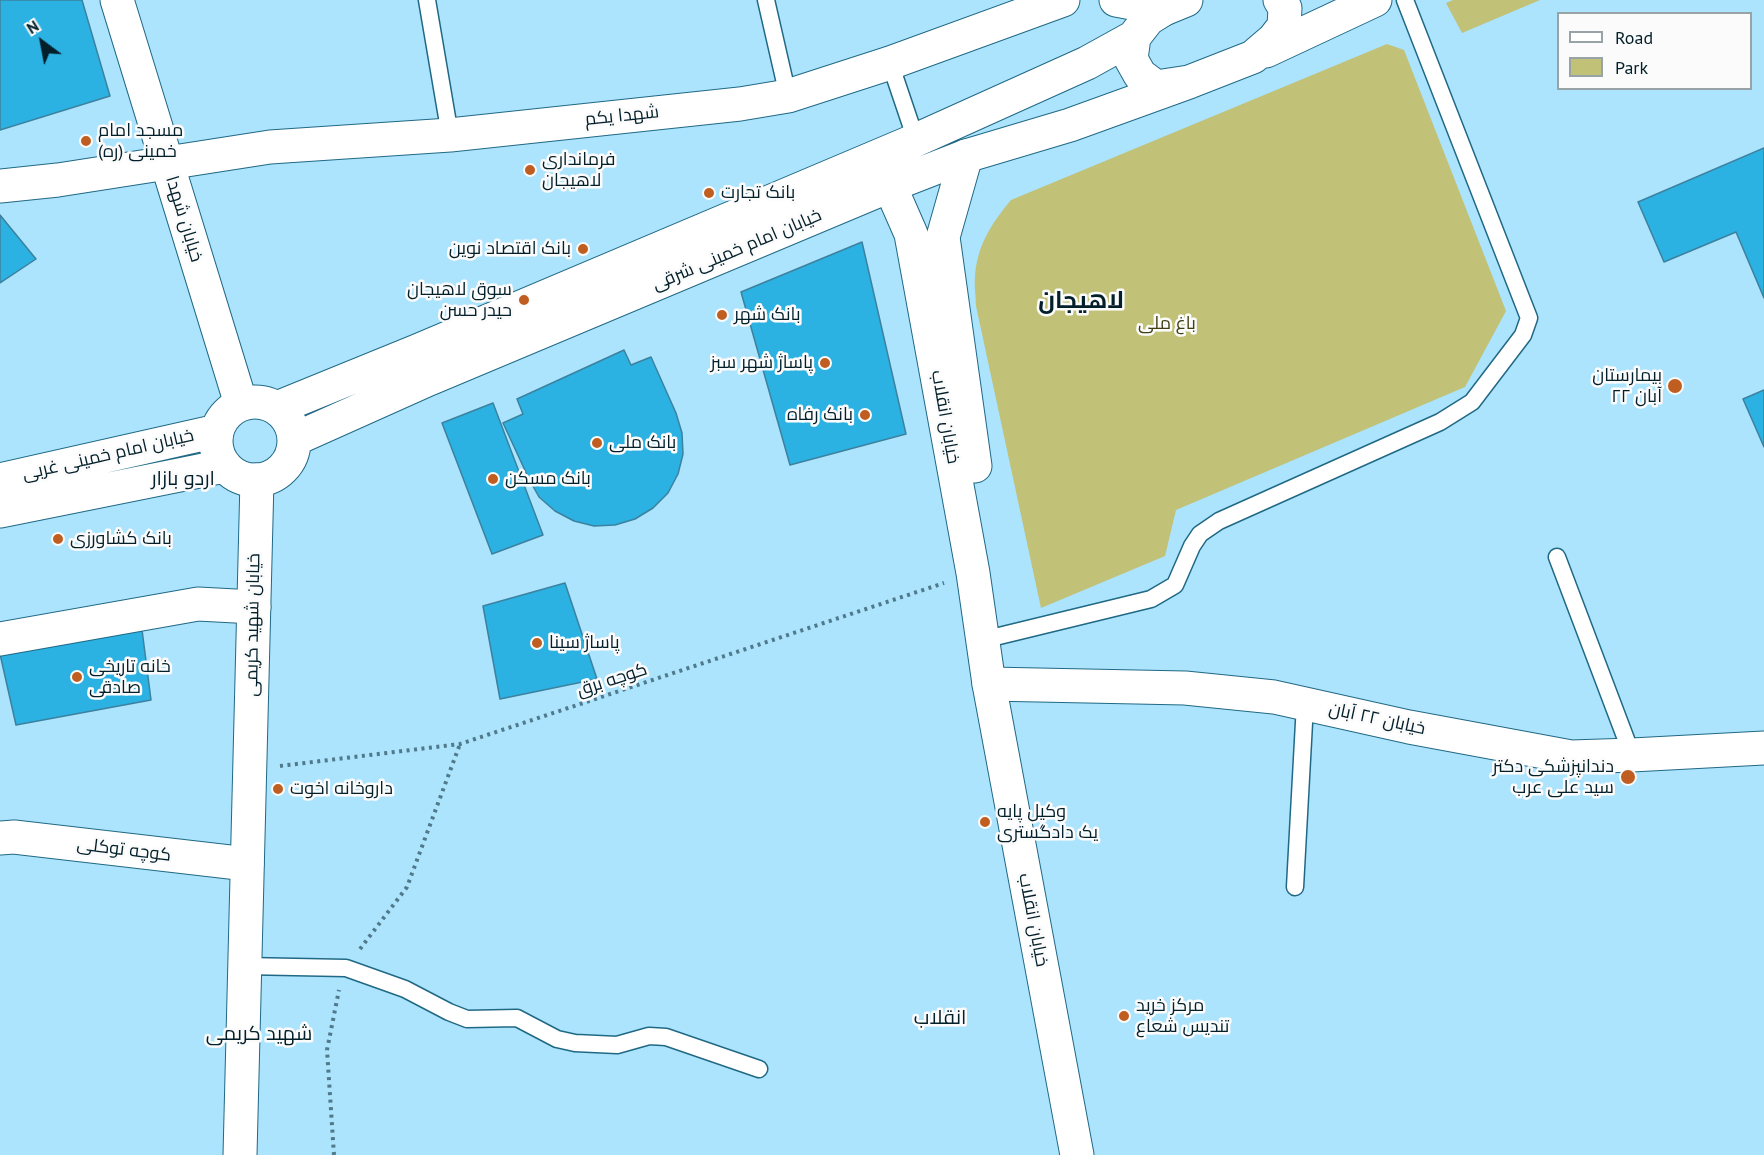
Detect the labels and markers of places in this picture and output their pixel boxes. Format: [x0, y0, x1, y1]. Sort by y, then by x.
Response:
place label: مسجد امام خمینی (ره) [98, 120, 183, 162]
marker: مسجد امام خمینی (ره) [79, 134, 93, 148]
place label: فرمانداری لاهیجان [542, 149, 615, 192]
marker: فرمانداری لاهیجان [523, 163, 537, 177]
place label: بانک تجارت [721, 182, 795, 204]
marker: بانک تجارت [702, 186, 716, 200]
place label: بانک اقتصاد نوین [449, 238, 571, 260]
marker: بانک اقتصاد نوین [576, 242, 590, 256]
place label: سوق لاهيجان حيدر حسن [407, 279, 512, 322]
marker: سوق لاهيجان حيدر حسن [517, 293, 531, 307]
place label: بانک شهر [734, 304, 801, 326]
marker: بانک شهر [715, 308, 729, 322]
place label: پاساژ شهر سبز [711, 352, 813, 374]
marker: پاساژ شهر سبز [818, 356, 832, 370]
place label: بیمارستان ۲۲ آبان [1592, 365, 1662, 407]
marker: بیمارستان ۲۲ آبان [1666, 377, 1684, 395]
place label: بانک رفاه [787, 404, 853, 426]
marker: بانک رفاه [858, 408, 872, 422]
place label: بانک ملی [609, 432, 676, 454]
marker: بانک ملی [590, 436, 604, 450]
place label: بانک مسکن [505, 468, 591, 490]
marker: بانک مسکن [486, 472, 500, 486]
place label: بانک کشاورزی [70, 528, 172, 550]
marker: بانک کشاورزی [51, 532, 65, 546]
place label: پاساژ سینا [549, 632, 620, 654]
marker: پاساژ سینا [530, 636, 544, 650]
place label: خانه تاریخی صادقی [89, 656, 171, 698]
marker: خانه تاریخی صادقی [70, 670, 84, 684]
place label: دندانپزشکی دکتر سید علی عرب [1492, 756, 1614, 798]
marker: دندانپزشکی دکتر سید علی عرب [1619, 768, 1637, 786]
place label: داروخانه اخوت [290, 778, 393, 800]
marker: داروخانه اخوت [271, 782, 285, 796]
place label: وکیل پایه یک دادگستری [997, 801, 1098, 844]
marker: وکیل پایه یک دادگستری [978, 815, 992, 829]
place label: مرکز خرید تندیس شعاع [1136, 995, 1229, 1038]
marker: مرکز خرید تندیس شعاع [1117, 1009, 1131, 1023]

